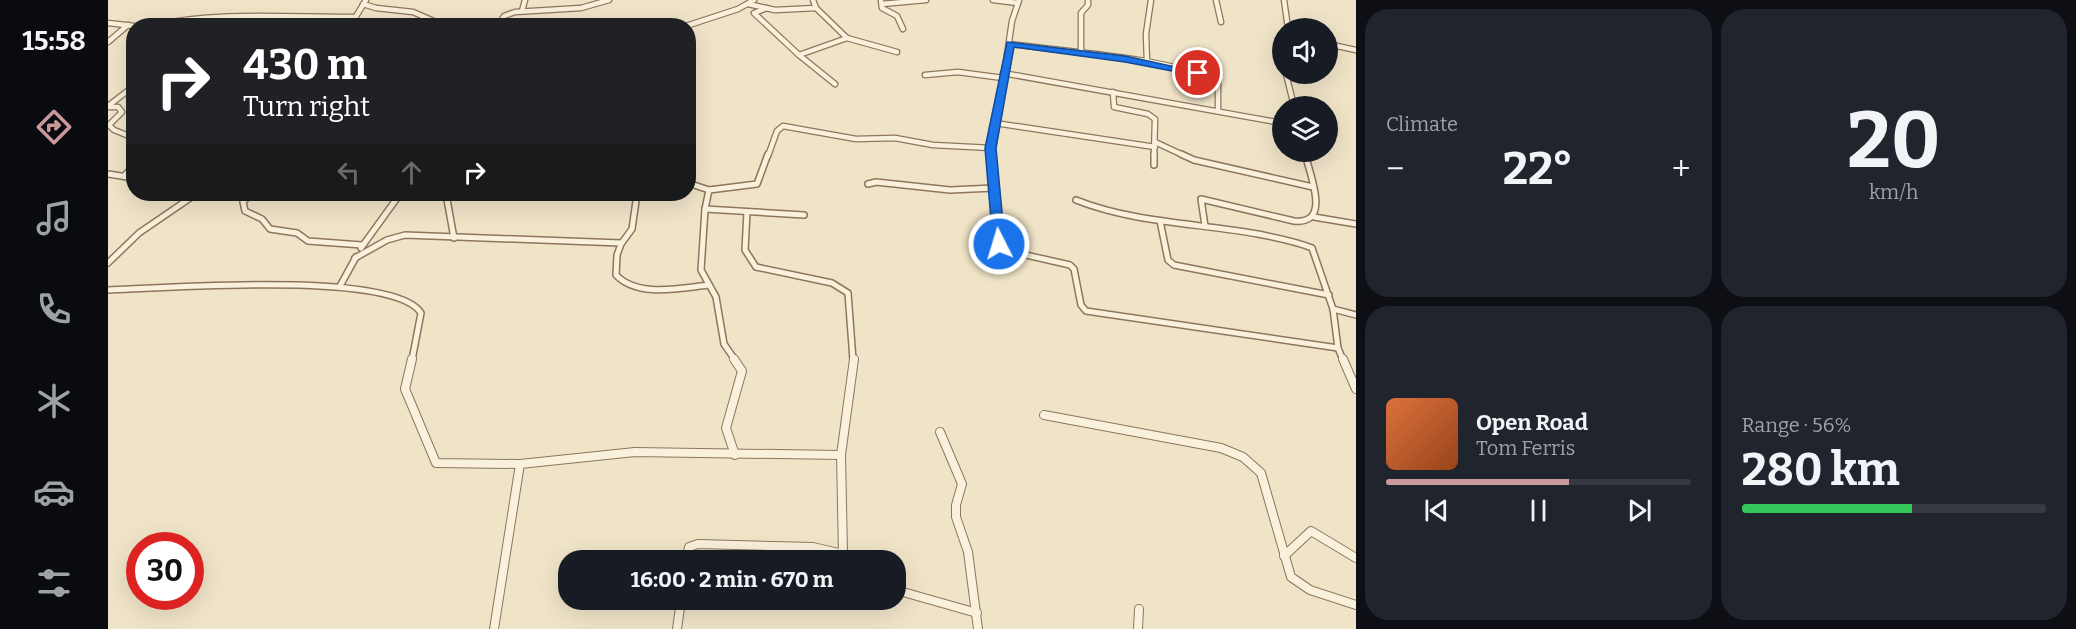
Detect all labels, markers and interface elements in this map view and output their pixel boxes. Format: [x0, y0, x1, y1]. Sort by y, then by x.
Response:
map controls [1272, 18, 1338, 162]
button: sound [1272, 18, 1338, 84]
text: 15:58 [22, 25, 86, 57]
text: 430 m [243, 40, 367, 90]
icon: right [144, 42, 222, 120]
pin [1172, 47, 1223, 98]
icon: arrive [1181, 56, 1214, 89]
text: Turn right [243, 91, 370, 123]
text: 20 [1847, 94, 1940, 188]
button: layers [1272, 96, 1338, 162]
icon: directions [33, 106, 75, 148]
text: Climate [1386, 112, 1458, 136]
text: 22° [1503, 142, 1573, 196]
text: − [1386, 149, 1404, 189]
text: + [1672, 149, 1690, 189]
icon: left [332, 156, 365, 189]
icon: ahead [395, 156, 428, 189]
icon: right [458, 156, 491, 189]
text: km/h [1869, 180, 1919, 204]
icon: music [33, 197, 75, 239]
position arrow [967, 212, 1031, 276]
icon: phone [33, 288, 75, 330]
icon: climate [33, 380, 75, 422]
text: Open Road [1476, 409, 1588, 436]
text: Range · 56% [1742, 413, 1851, 437]
text: Tom Ferris [1476, 436, 1575, 460]
text: 280 km [1742, 443, 1900, 497]
icon: car [33, 471, 75, 513]
icon: previous [1420, 494, 1453, 527]
icon: pause [1522, 494, 1555, 527]
icon: next [1623, 494, 1656, 527]
speed limit sign: 30 [126, 532, 204, 610]
icon: filters [33, 562, 75, 604]
text: 16:00 · 2 min · 670 m [630, 566, 834, 593]

